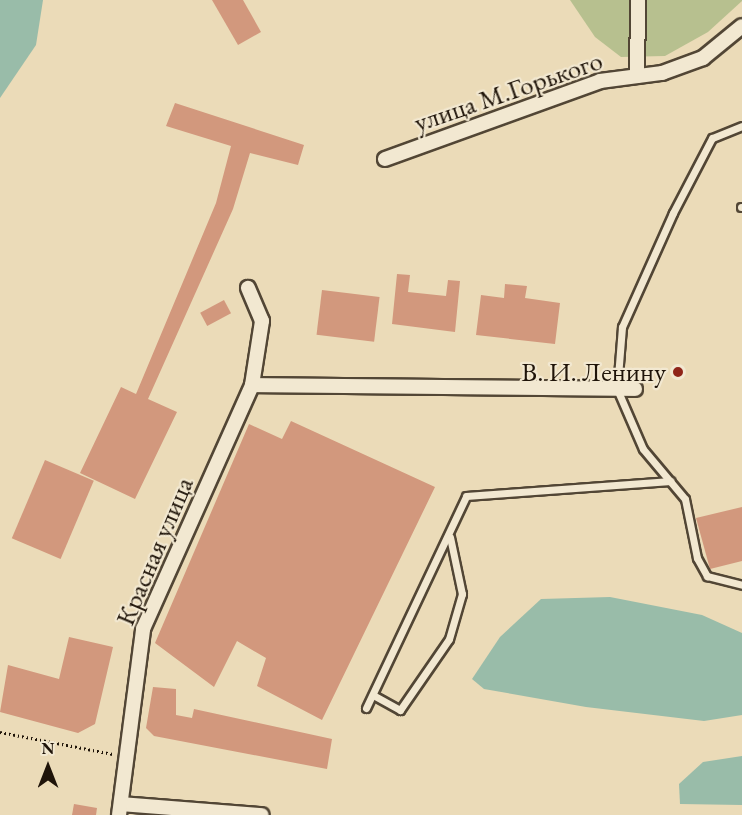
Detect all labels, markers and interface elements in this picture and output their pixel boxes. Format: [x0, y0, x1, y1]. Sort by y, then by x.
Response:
street label: улица М.Горького [410, 44, 606, 138]
place label: В. И. Ленину [521, 356, 666, 388]
marker: В. И. Ленину [671, 365, 685, 379]
street label: Красная улица [108, 472, 200, 630]
north arrow [18, 737, 78, 797]
text: N [42, 738, 54, 759]

